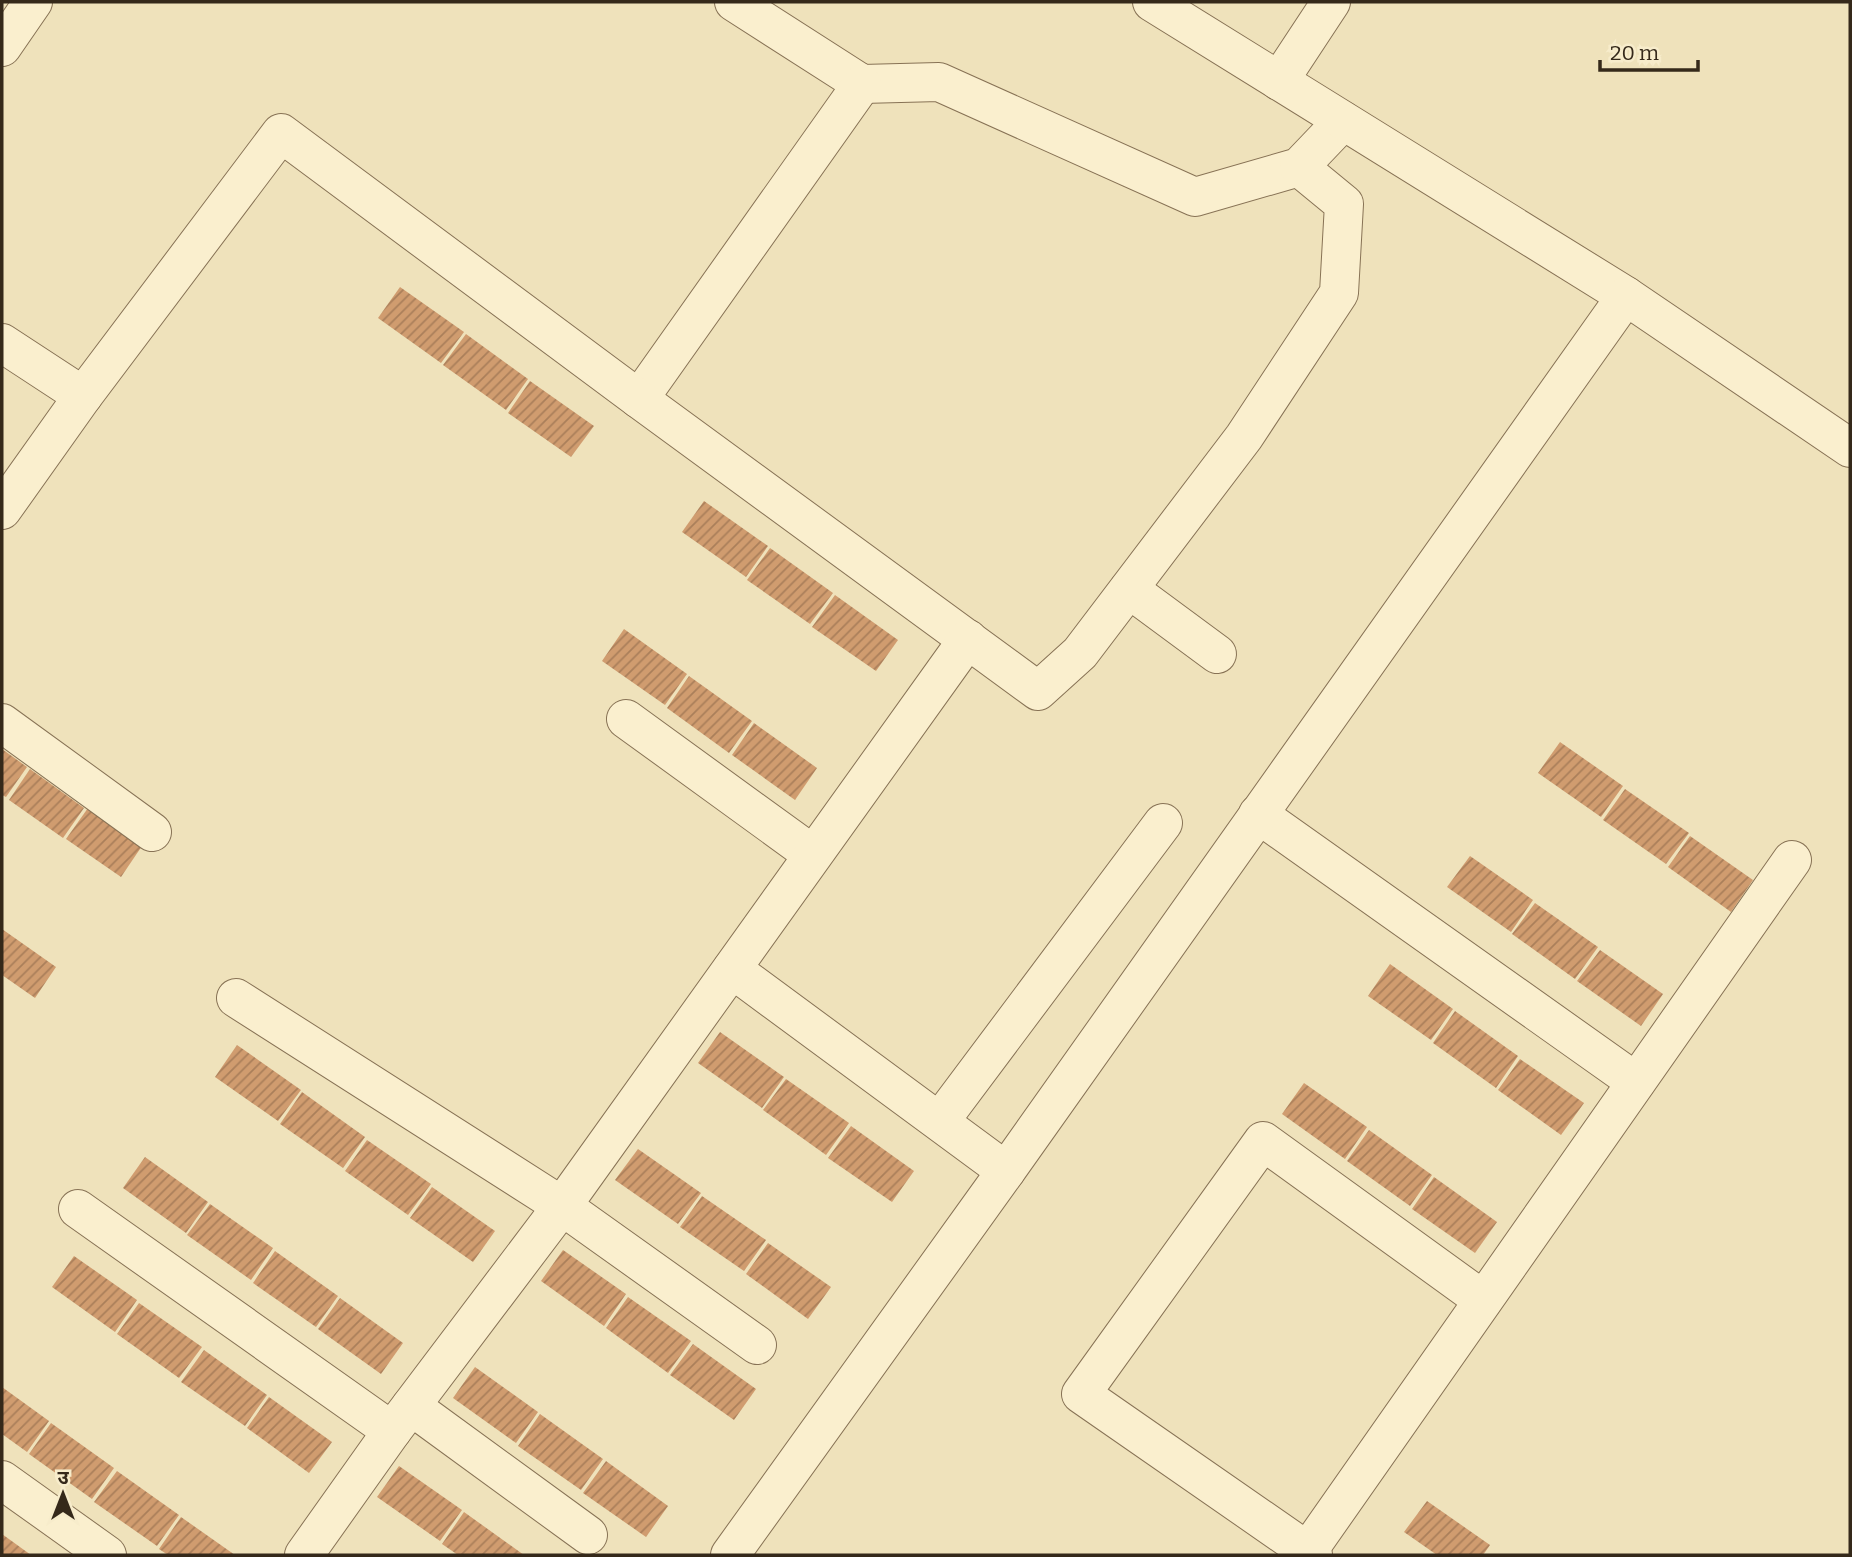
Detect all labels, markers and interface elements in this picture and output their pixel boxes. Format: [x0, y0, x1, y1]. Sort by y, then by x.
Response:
scale bar [1600, 28, 1698, 72]
text: 20 m [1610, 40, 1659, 66]
north arrow [28, 1459, 98, 1529]
text: उ [57, 1466, 69, 1489]

